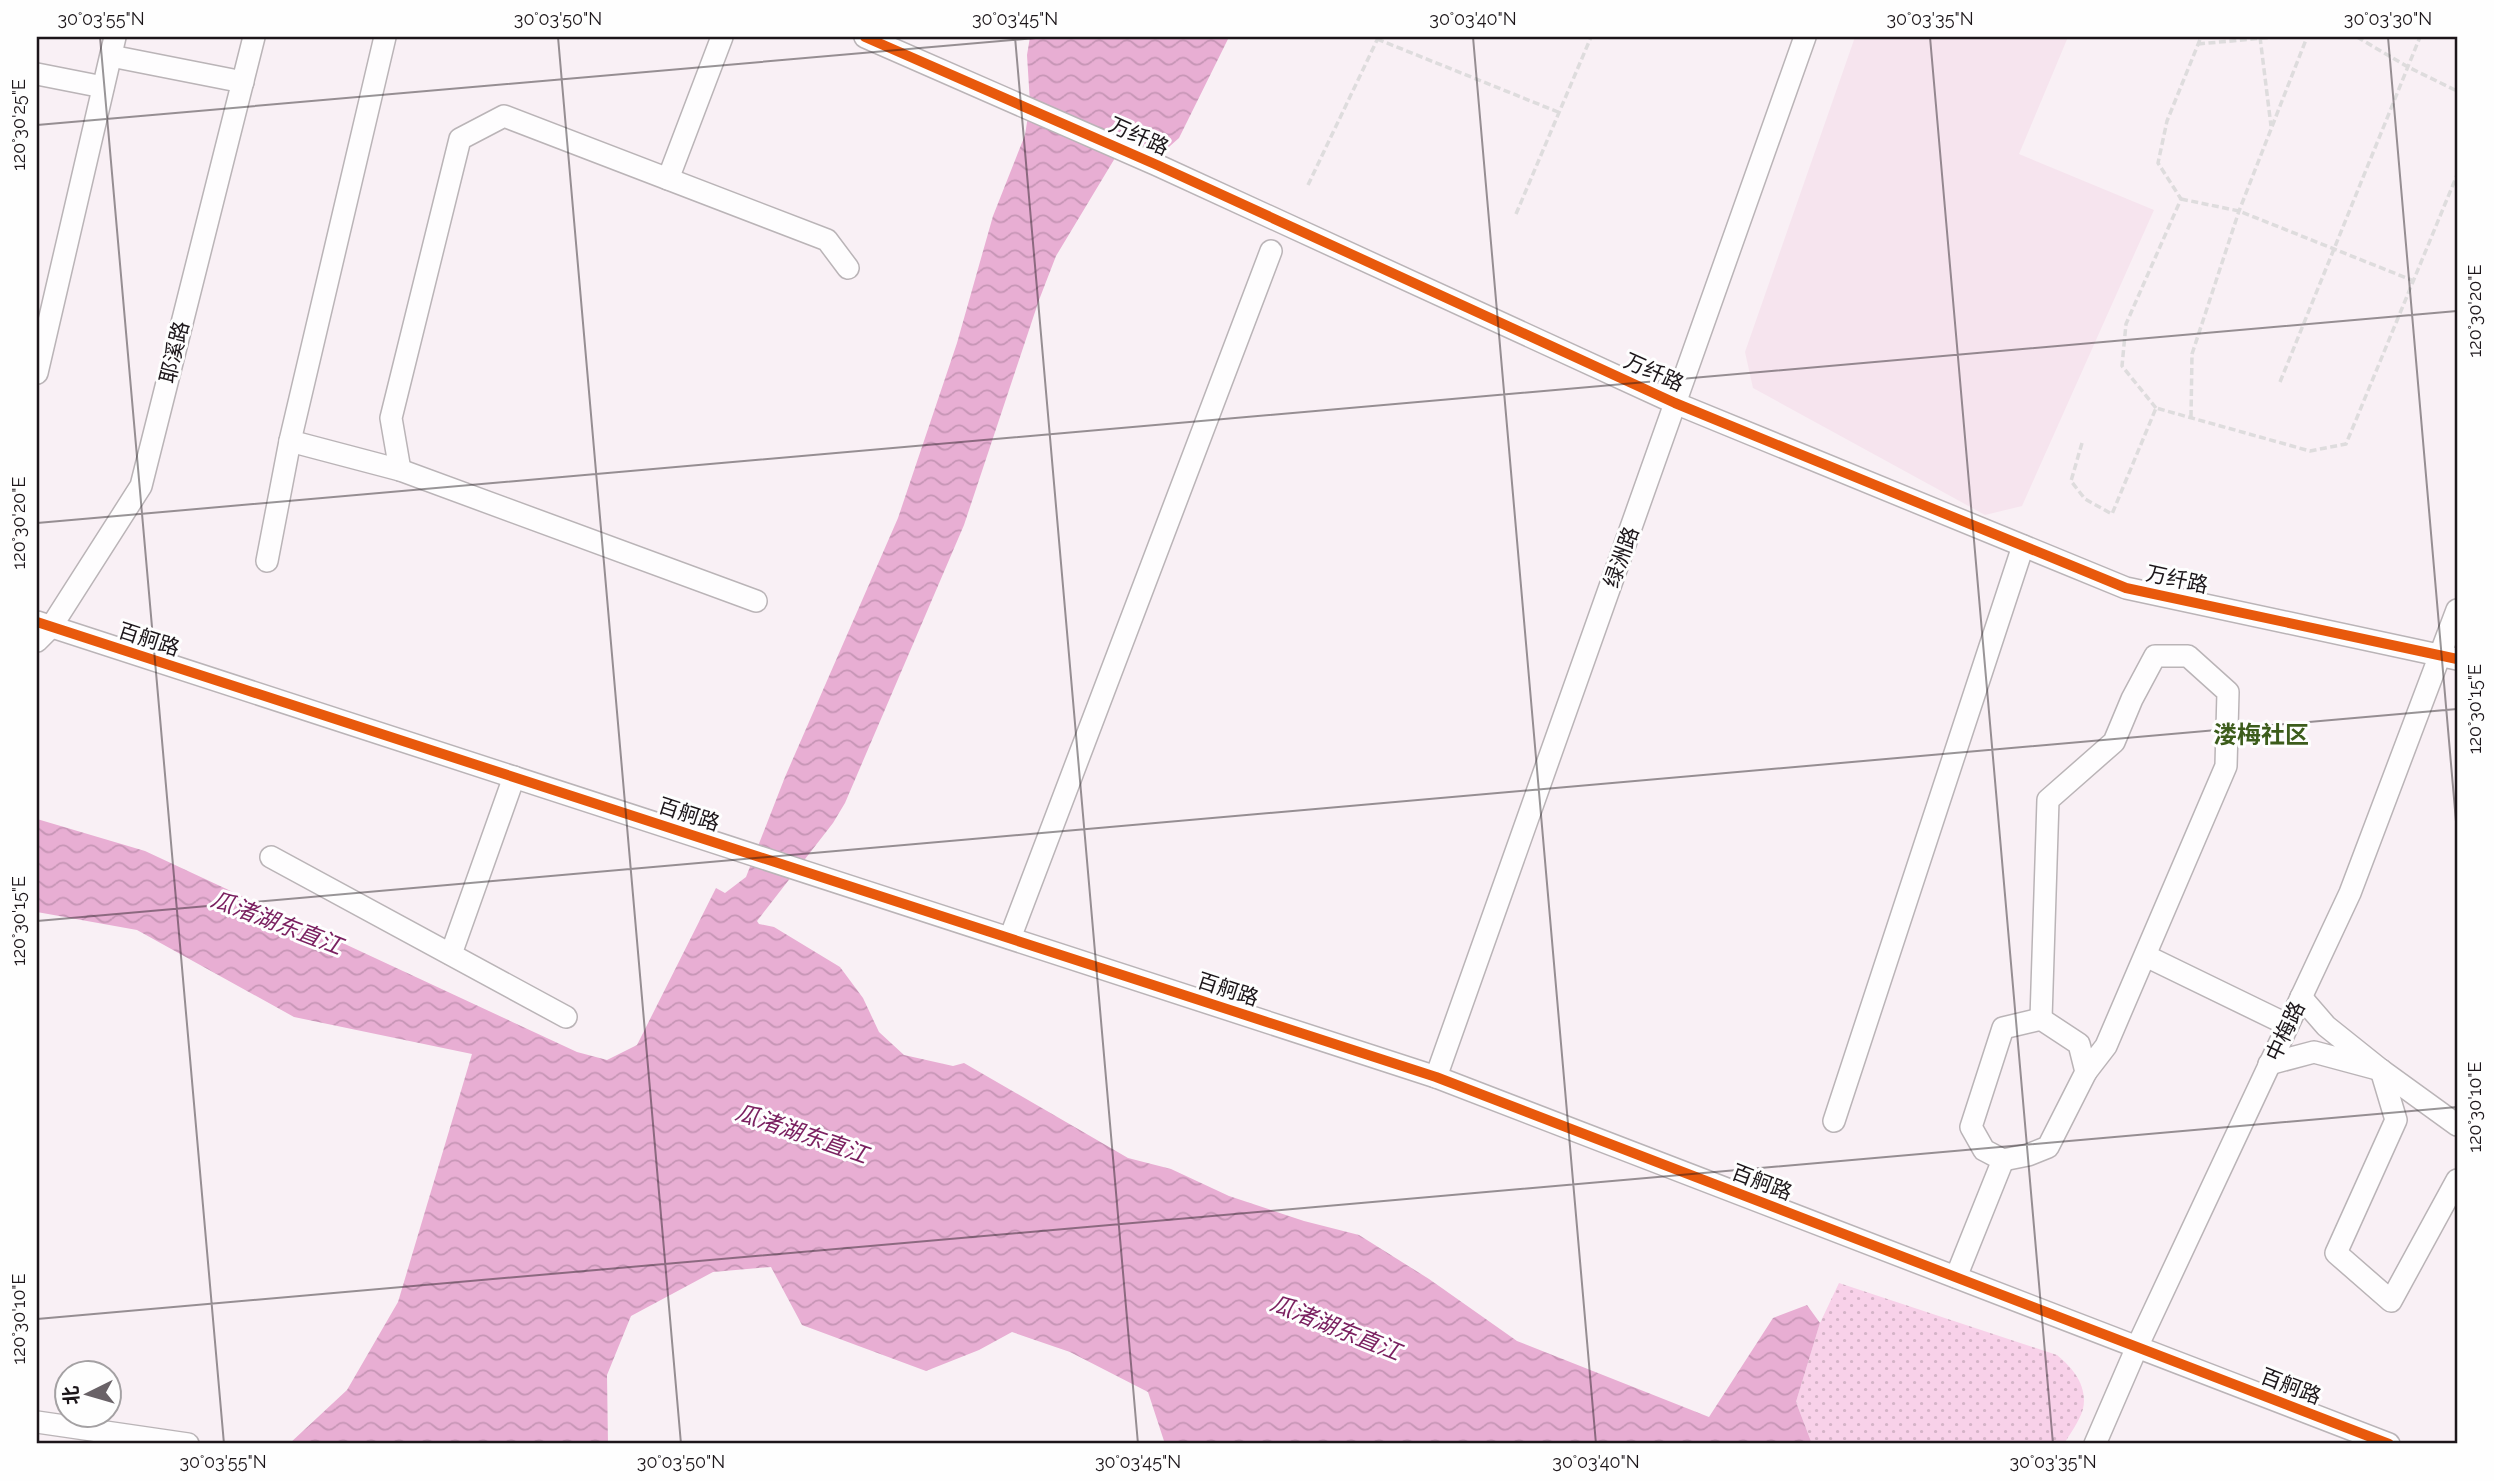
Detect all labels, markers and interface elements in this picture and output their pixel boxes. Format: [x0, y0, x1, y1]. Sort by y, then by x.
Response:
text: 30°03'55"N [57, 8, 145, 29]
text: 30°03'50"N [514, 8, 602, 29]
text: 30°03'45"N [972, 8, 1058, 29]
text: 30°03'40"N [1429, 8, 1517, 29]
text: 30°03'35"N [1886, 8, 1974, 29]
text: 30°03'30"N [2344, 8, 2432, 29]
text: 120°30'25"E [8, 79, 29, 171]
street label: 万纤路 [1105, 112, 1173, 160]
text: 120°30'20"E [2464, 265, 2485, 357]
street label: 耶溪路 [154, 318, 194, 386]
street label: 万纤路 [1620, 348, 1688, 396]
text: 120°30'20"E [8, 477, 29, 569]
street label: 绿洲路 [1598, 523, 1644, 591]
street label: 万纤路 [2144, 560, 2210, 598]
street label: 百舸路 [115, 617, 183, 661]
text: 120°30'15"E [2464, 664, 2485, 754]
district label: 溇梅社区 [2213, 720, 2309, 749]
street label: 百舸路 [655, 792, 723, 836]
text: 120°30'15"E [8, 876, 29, 966]
water label: 瓜渚湖东直江 [208, 885, 349, 960]
street label: 百舸路 [1194, 967, 1262, 1011]
street label: 中梅路 [2260, 997, 2310, 1065]
text: 120°30'10"E [2464, 1061, 2485, 1153]
water label: 瓜渚湖东直江 [732, 1098, 874, 1169]
street label: 百舸路 [1728, 1159, 1796, 1205]
text: 120°30'10"E [8, 1273, 29, 1365]
water label: 瓜渚湖东直江 [1267, 1289, 1408, 1366]
north arrow [52, 1358, 122, 1428]
street label: 百舸路 [2257, 1363, 2325, 1409]
text: 北 [59, 1385, 83, 1406]
text: 30°03'55"N [179, 1451, 267, 1472]
text: 30°03'50"N [637, 1451, 725, 1472]
text: 30°03'45"N [1095, 1451, 1181, 1472]
text: 30°03'40"N [1552, 1451, 1640, 1472]
text: 30°03'35"N [2009, 1451, 2097, 1472]

